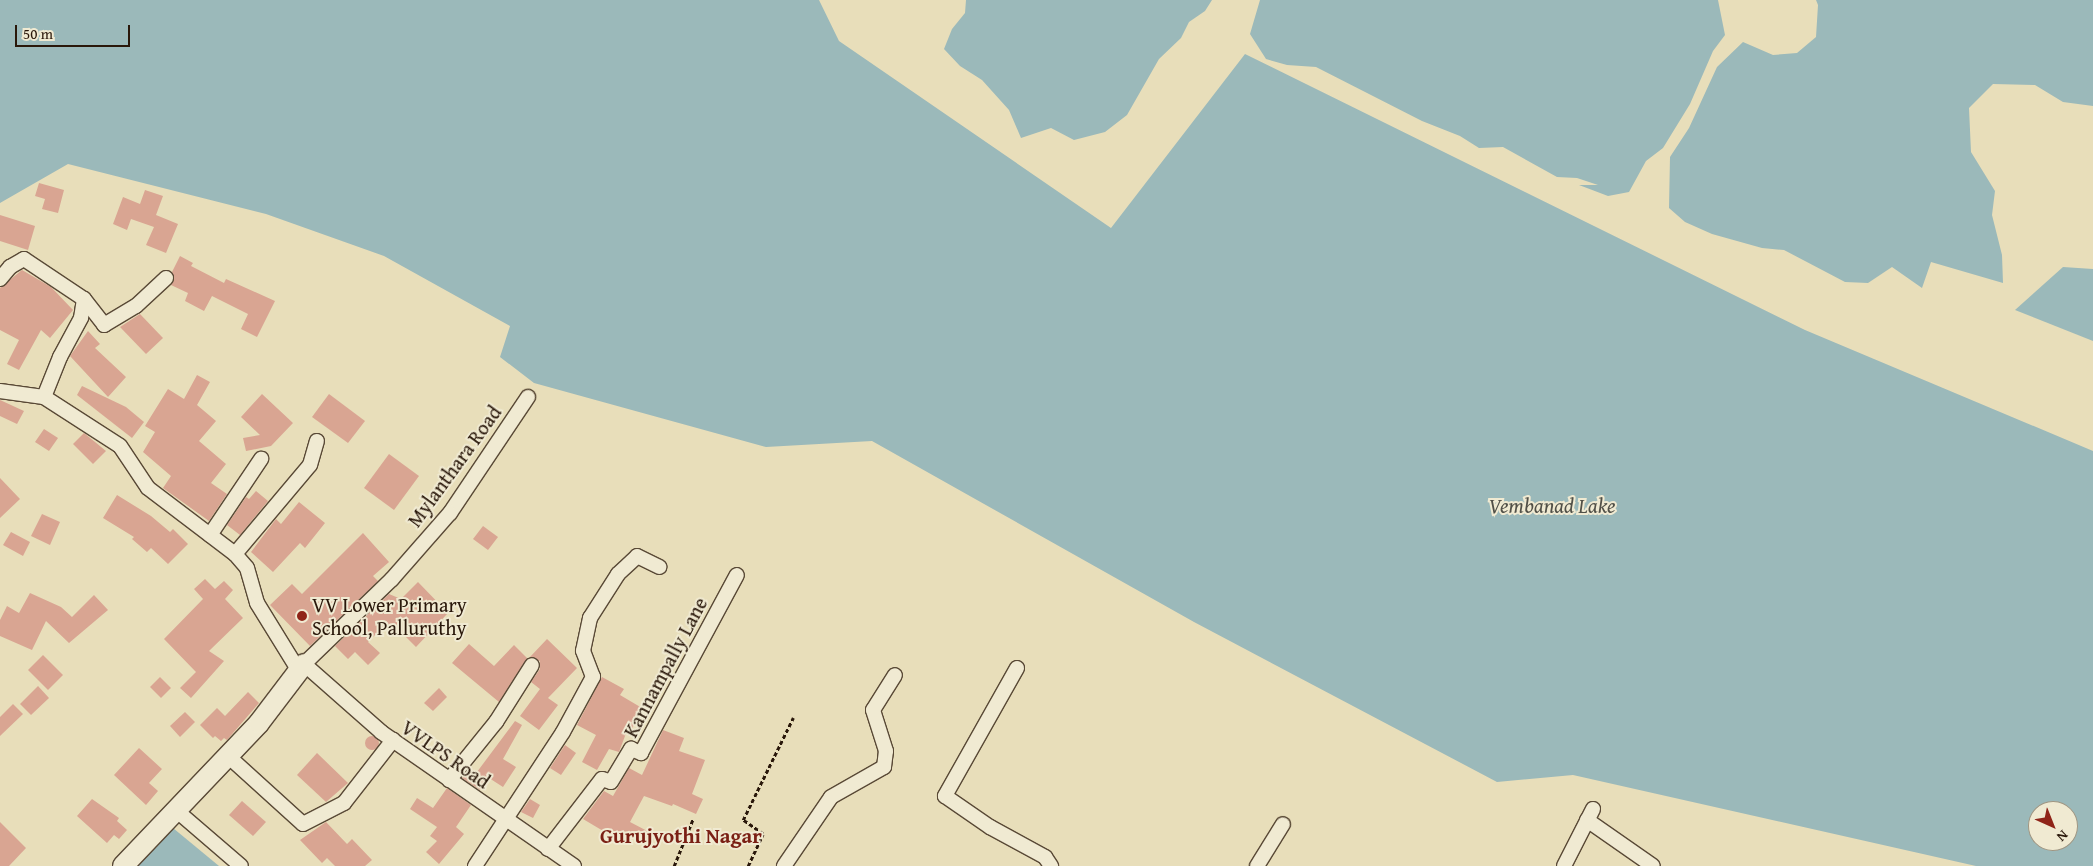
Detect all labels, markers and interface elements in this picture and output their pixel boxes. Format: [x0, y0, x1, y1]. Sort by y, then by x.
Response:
scale bar [18, 15, 132, 47]
text: 50 m [23, 23, 53, 44]
street label: Mylanthara Road [402, 401, 506, 531]
water label: Vembanad Lake [1488, 493, 1616, 519]
place label: VV Lower Primary School, Palluruthy [312, 592, 467, 639]
street label: Kannampally Lane [618, 593, 712, 741]
marker: VV Lower Primary School, Palluruthy [296, 610, 308, 622]
street label: VVLPS Road [397, 715, 495, 793]
north arrow [2028, 801, 2078, 851]
district label: Gurujyothi Nagar [600, 823, 762, 849]
text: N [2052, 826, 2073, 847]

